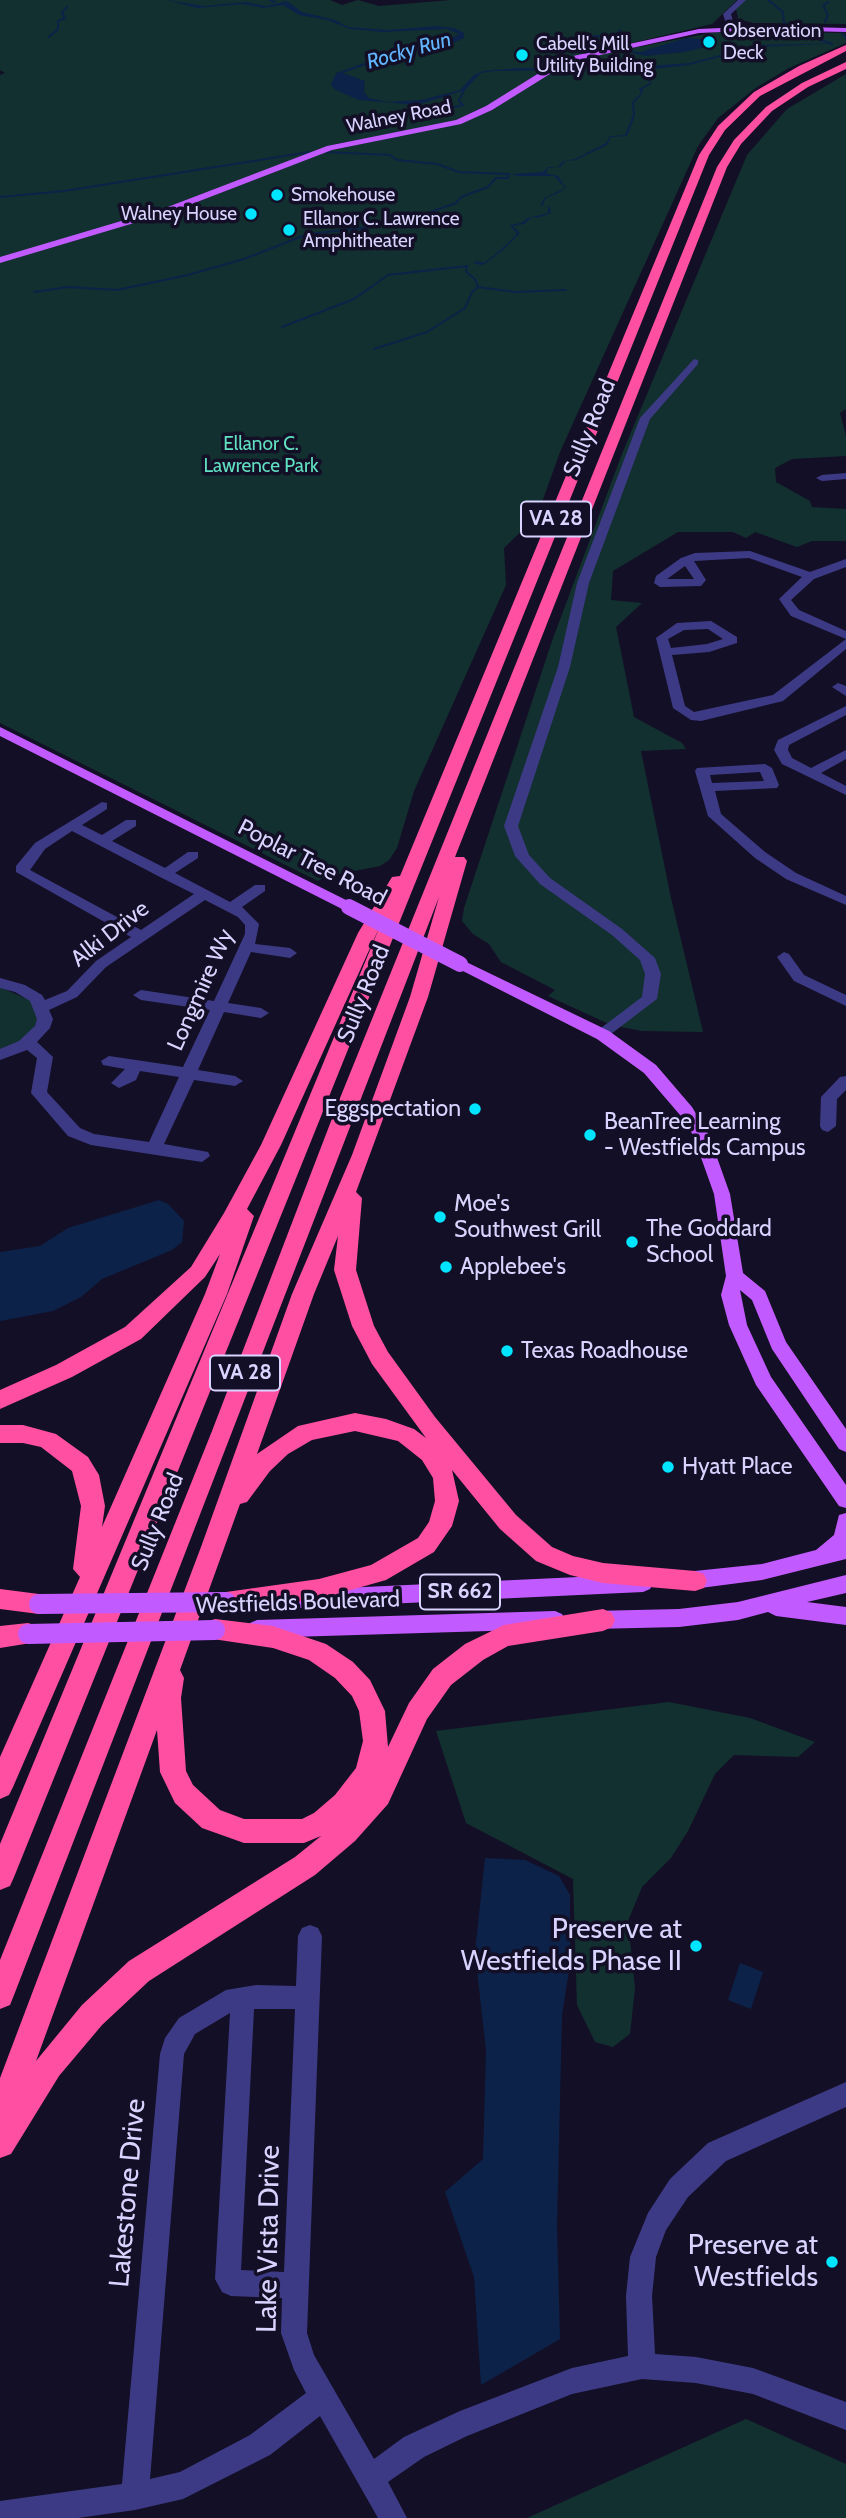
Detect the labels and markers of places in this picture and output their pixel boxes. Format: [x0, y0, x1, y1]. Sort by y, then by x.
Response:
place label: Observation Deck [723, 20, 821, 64]
place label: Cabell's Mill Utility Building [536, 33, 653, 77]
marker: Observation Deck [701, 34, 717, 50]
marker: Cabell's Mill Utility Building [514, 47, 530, 63]
place label: Smokehouse [291, 184, 395, 206]
marker: Smokehouse [269, 187, 285, 203]
place label: Walney House [121, 203, 237, 225]
marker: Walney House [243, 206, 259, 222]
place label: Ellanor C. Lawrence Amphitheater [303, 208, 459, 252]
marker: Ellanor C. Lawrence Amphitheater [281, 222, 297, 238]
place label: Eggspectation [324, 1095, 461, 1123]
marker: Eggspectation [467, 1101, 483, 1117]
place label: BeanTree Learning - Westfields Campus [604, 1108, 806, 1162]
marker: BeanTree Learning - Westfields Campus [582, 1127, 598, 1143]
place label: Moe's Southwest Grill [454, 1190, 601, 1244]
marker: Moe's Southwest Grill [432, 1209, 448, 1225]
place label: The Goddard School [646, 1215, 772, 1269]
marker: The Goddard School [624, 1234, 640, 1250]
place label: Applebee's [460, 1253, 566, 1281]
marker: Applebee's [438, 1259, 454, 1275]
place label: Texas Roadhouse [521, 1337, 688, 1365]
marker: Texas Roadhouse [499, 1343, 515, 1359]
place label: Hyatt Place [682, 1453, 793, 1481]
marker: Hyatt Place [660, 1459, 676, 1475]
place label: Preserve at Westfields Phase II [461, 1913, 682, 1979]
marker: Preserve at Westfields Phase II [688, 1938, 704, 1954]
place label: Preserve at Westfields [688, 2229, 818, 2295]
marker: Preserve at Westfields [824, 2254, 840, 2270]

